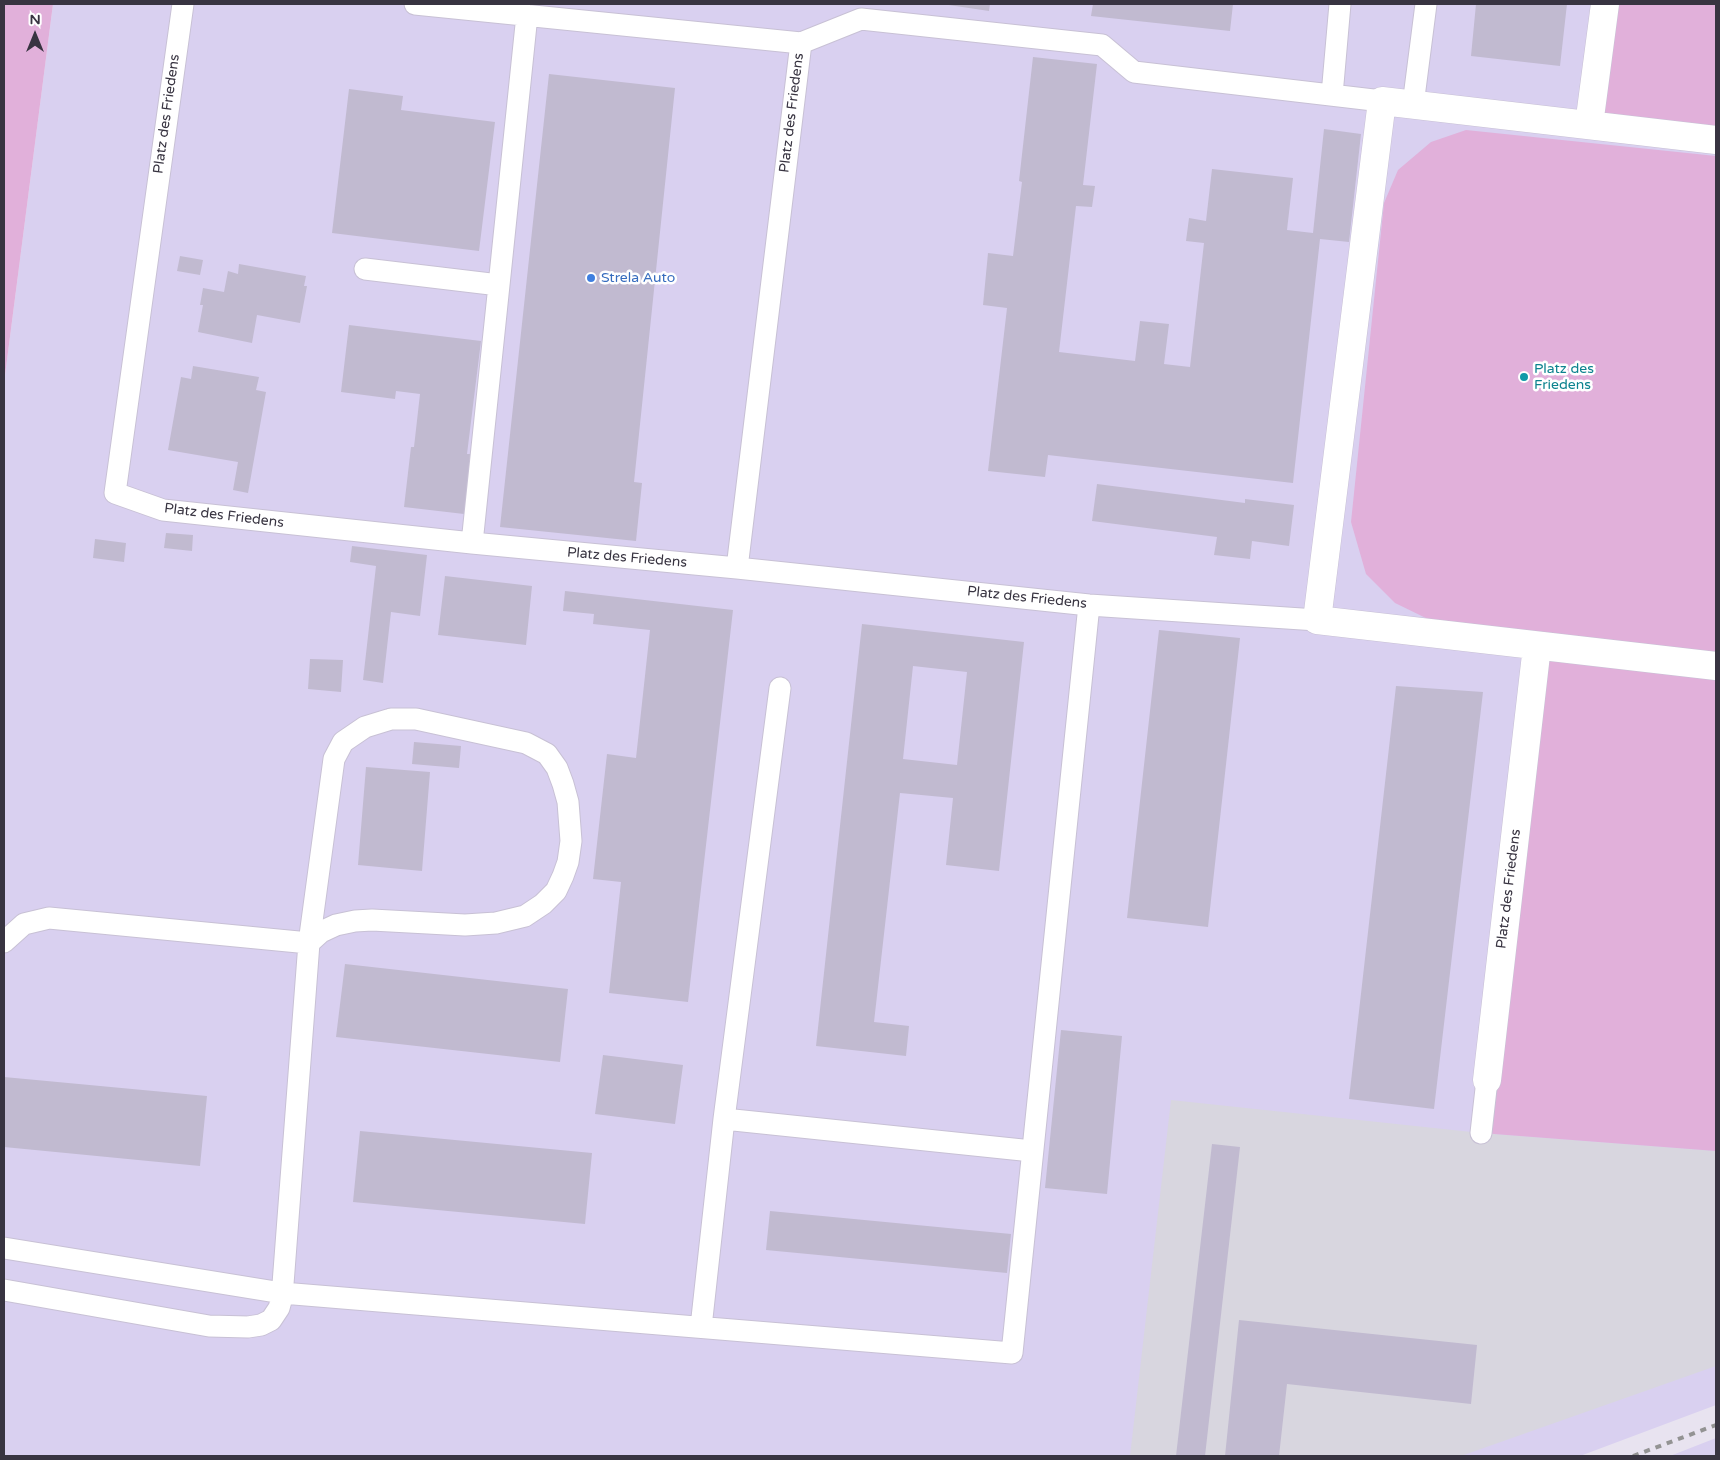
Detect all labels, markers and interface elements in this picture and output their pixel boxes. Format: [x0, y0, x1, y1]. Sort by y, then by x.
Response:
north arrow [10, 10, 60, 60]
text: N [29, 11, 41, 28]
street label: Platz des Friedens [776, 52, 808, 174]
street label: Platz des Friedens [150, 53, 184, 175]
place label: Strela Auto [601, 270, 675, 286]
marker: Strela Auto [585, 272, 597, 284]
place label: Platz des Friedens [1534, 361, 1594, 394]
marker: Platz des Friedens [1518, 371, 1530, 383]
street label: Platz des Friedens [163, 500, 285, 532]
street label: Platz des Friedens [566, 544, 688, 572]
street label: Platz des Friedens [966, 583, 1088, 613]
street label: Platz des Friedens [1493, 828, 1525, 950]

